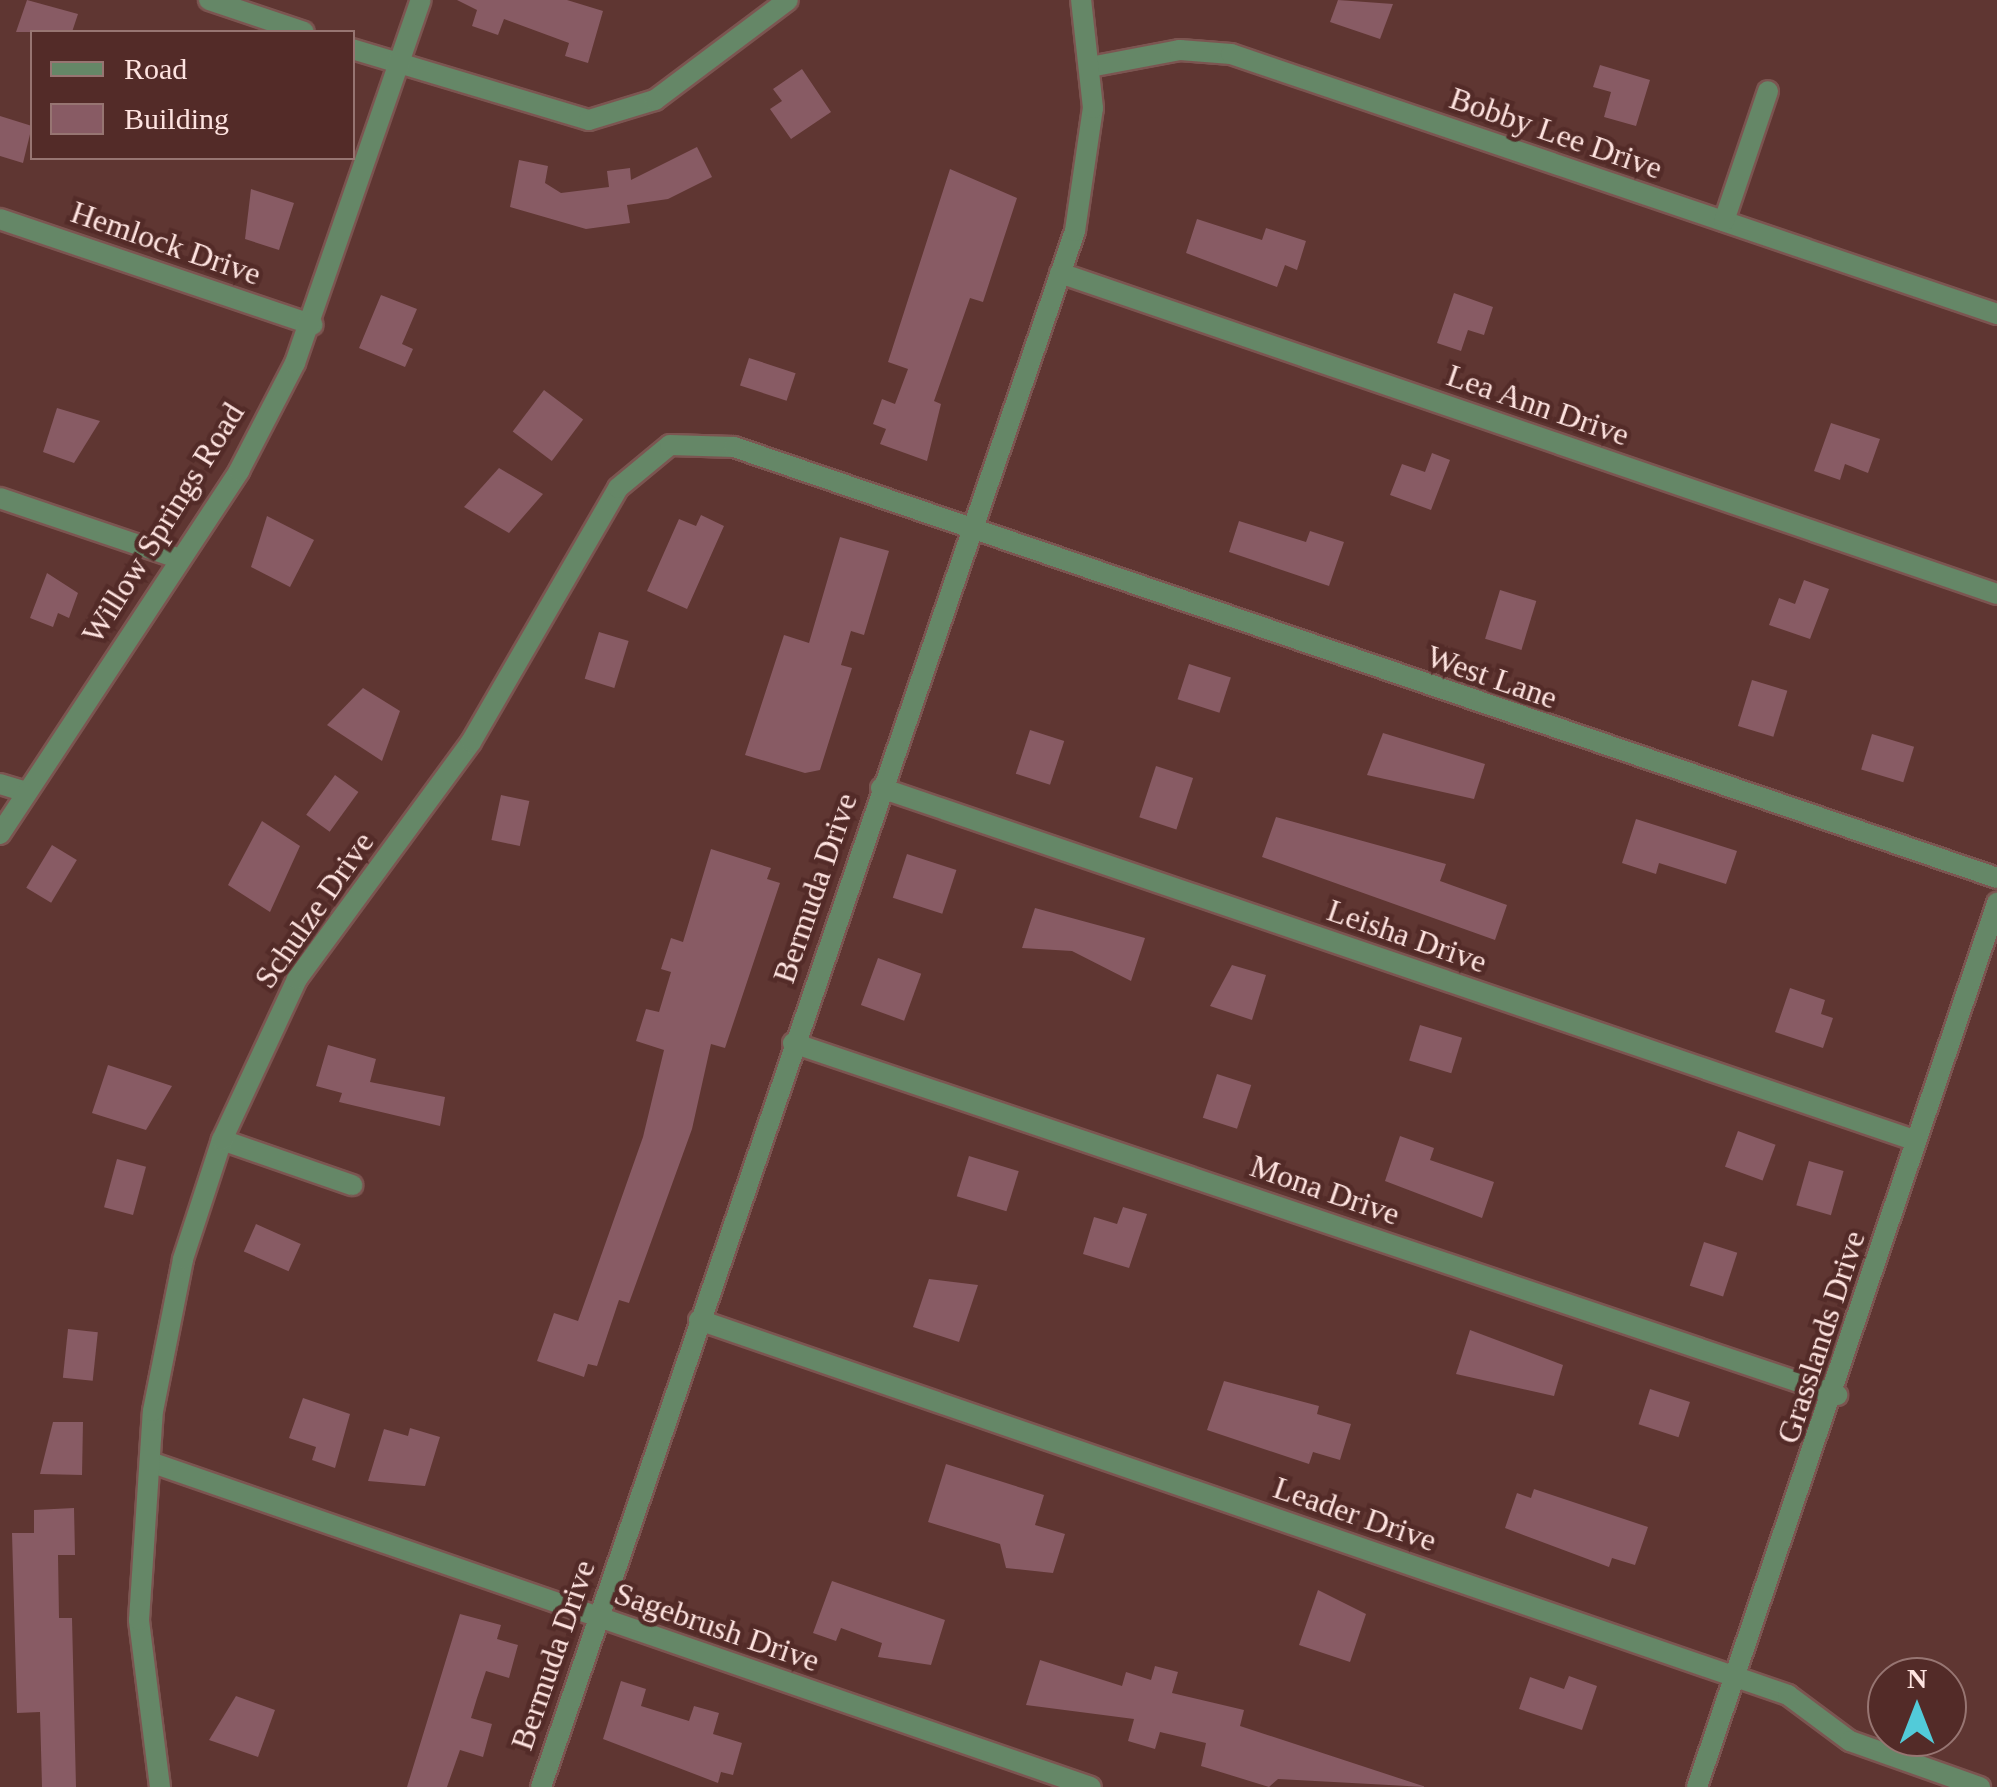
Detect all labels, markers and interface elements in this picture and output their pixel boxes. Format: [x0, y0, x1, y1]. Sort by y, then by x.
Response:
legend [30, 30, 355, 160]
text: Road [124, 52, 187, 85]
street label: Bobby Lee Drive [1445, 79, 1667, 187]
text: Building [124, 102, 229, 135]
street label: Hemlock Drive [66, 193, 266, 293]
street label: Lea Ann Drive [1441, 356, 1635, 454]
street label: Willow Springs Road [74, 396, 252, 650]
street label: West Lane [1422, 637, 1562, 717]
street label: Bermuda Drive [765, 788, 865, 988]
street label: Schulze Drive [246, 824, 382, 996]
street label: Leisha Drive [1322, 891, 1492, 981]
street label: Mona Drive [1245, 1147, 1405, 1233]
street label: Grasslands Drive [1769, 1226, 1873, 1448]
street label: Leader Drive [1269, 1468, 1441, 1560]
street label: Bermuda Drive [503, 1555, 603, 1755]
street label: Sagebrush Drive [609, 1574, 825, 1680]
north arrow [1867, 1657, 1967, 1757]
text: N [1907, 1663, 1927, 1694]

